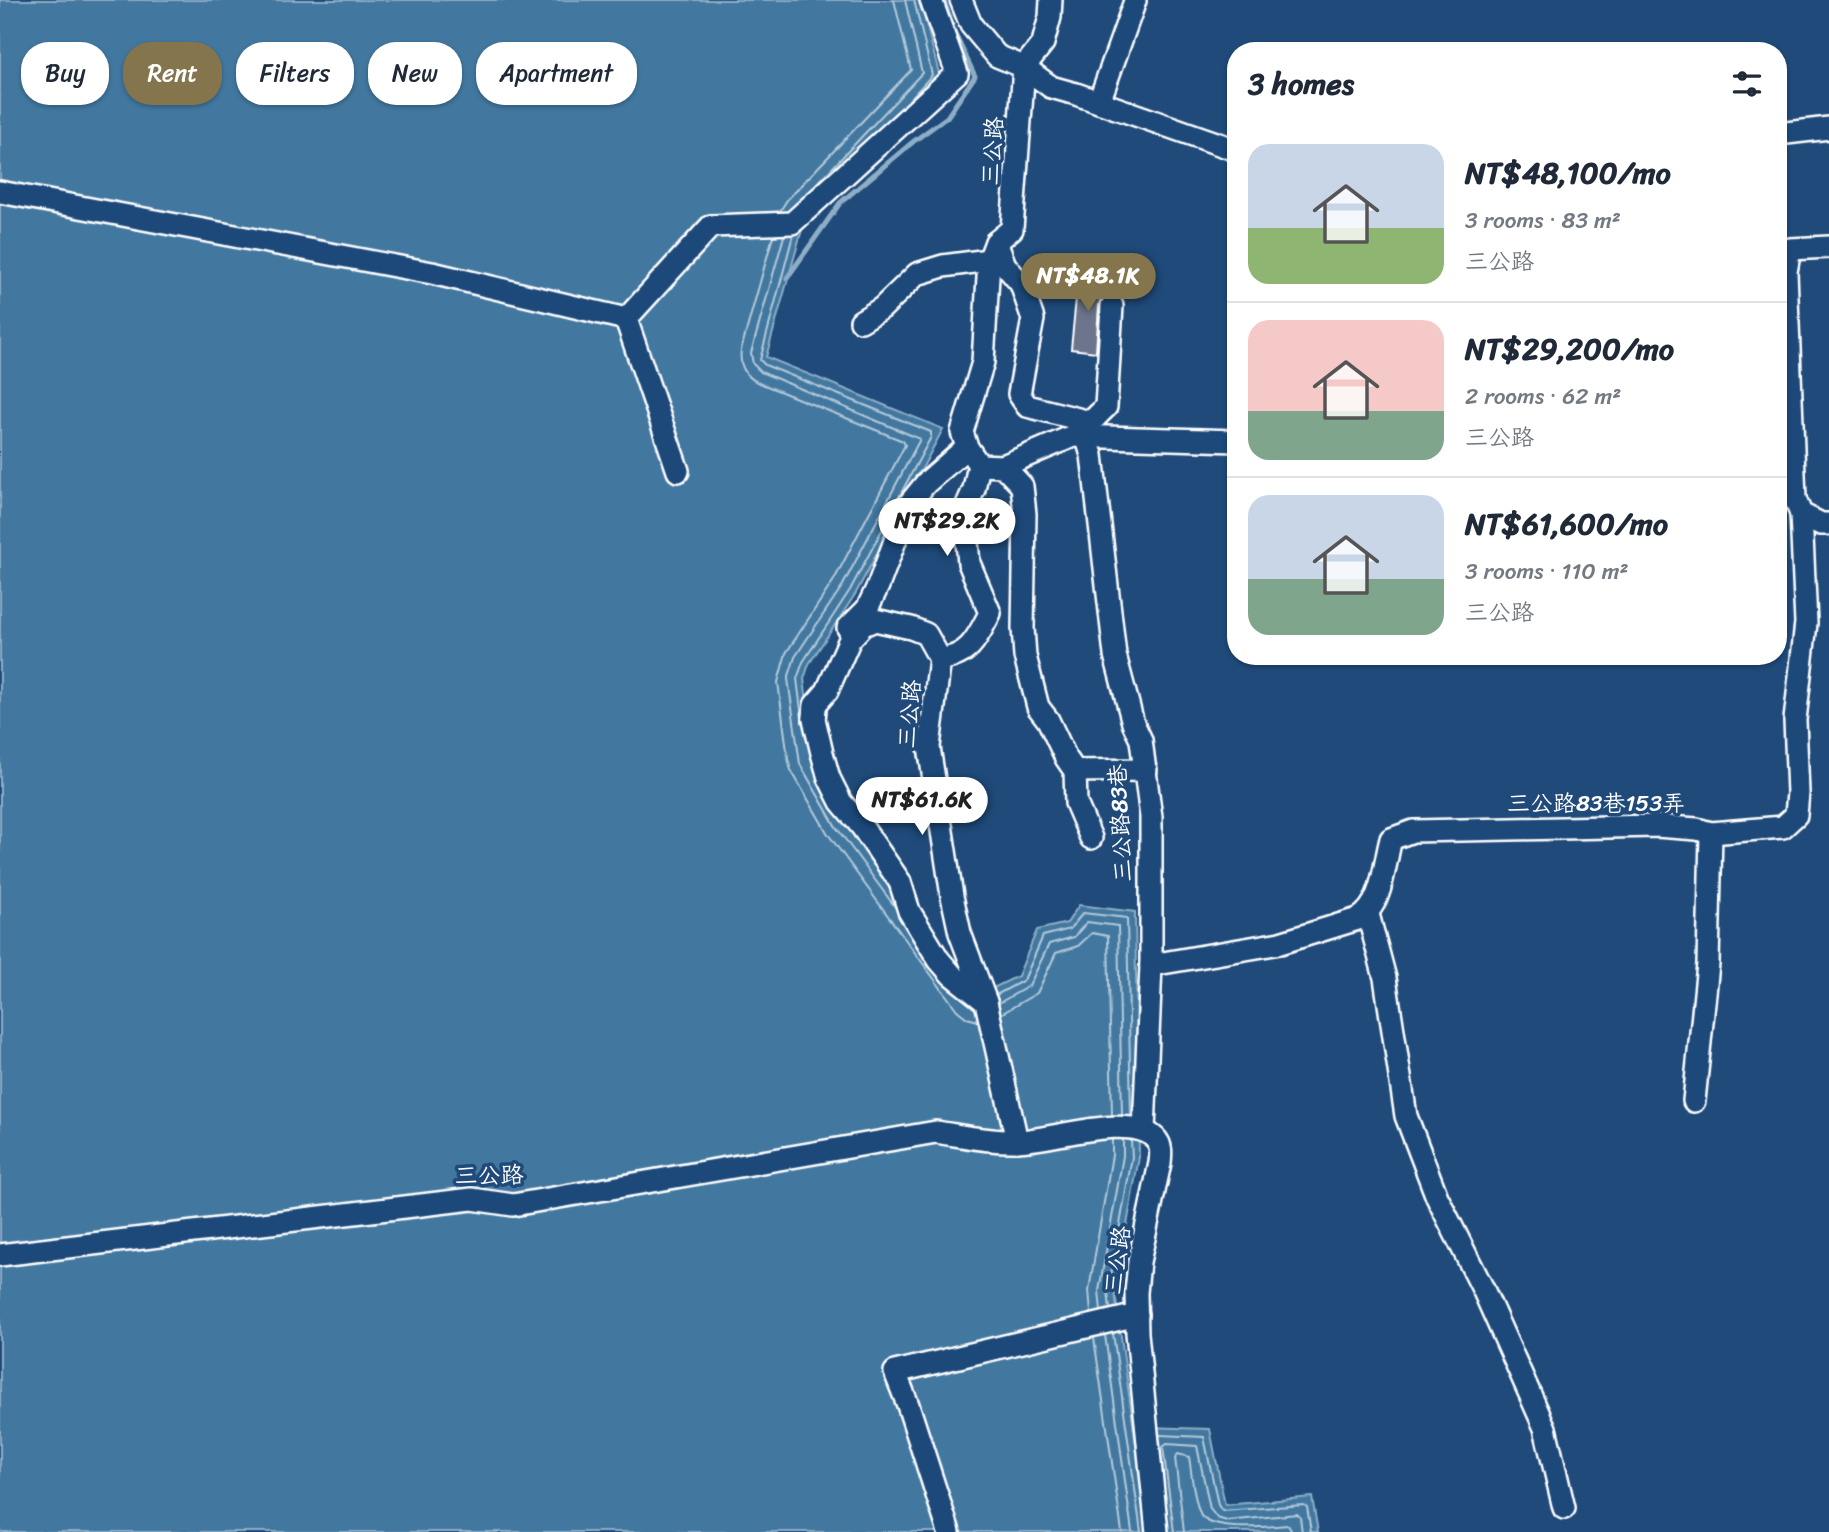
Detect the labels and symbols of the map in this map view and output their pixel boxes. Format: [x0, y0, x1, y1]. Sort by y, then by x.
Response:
street label: 三公路 [970, 115, 1015, 187]
pin: NT$48.1K [1016, 254, 1160, 313]
pin: NT$29.2K [875, 498, 1019, 558]
street label: 三公路 [886, 678, 933, 750]
street label: 三公路83巷 [1097, 762, 1144, 883]
pin: NT$61.6K [850, 778, 994, 837]
street label: 三公路83巷153弄 [1507, 783, 1685, 824]
street label: 三公路 [454, 1154, 524, 1197]
street label: 三公路 [1092, 1223, 1143, 1297]

